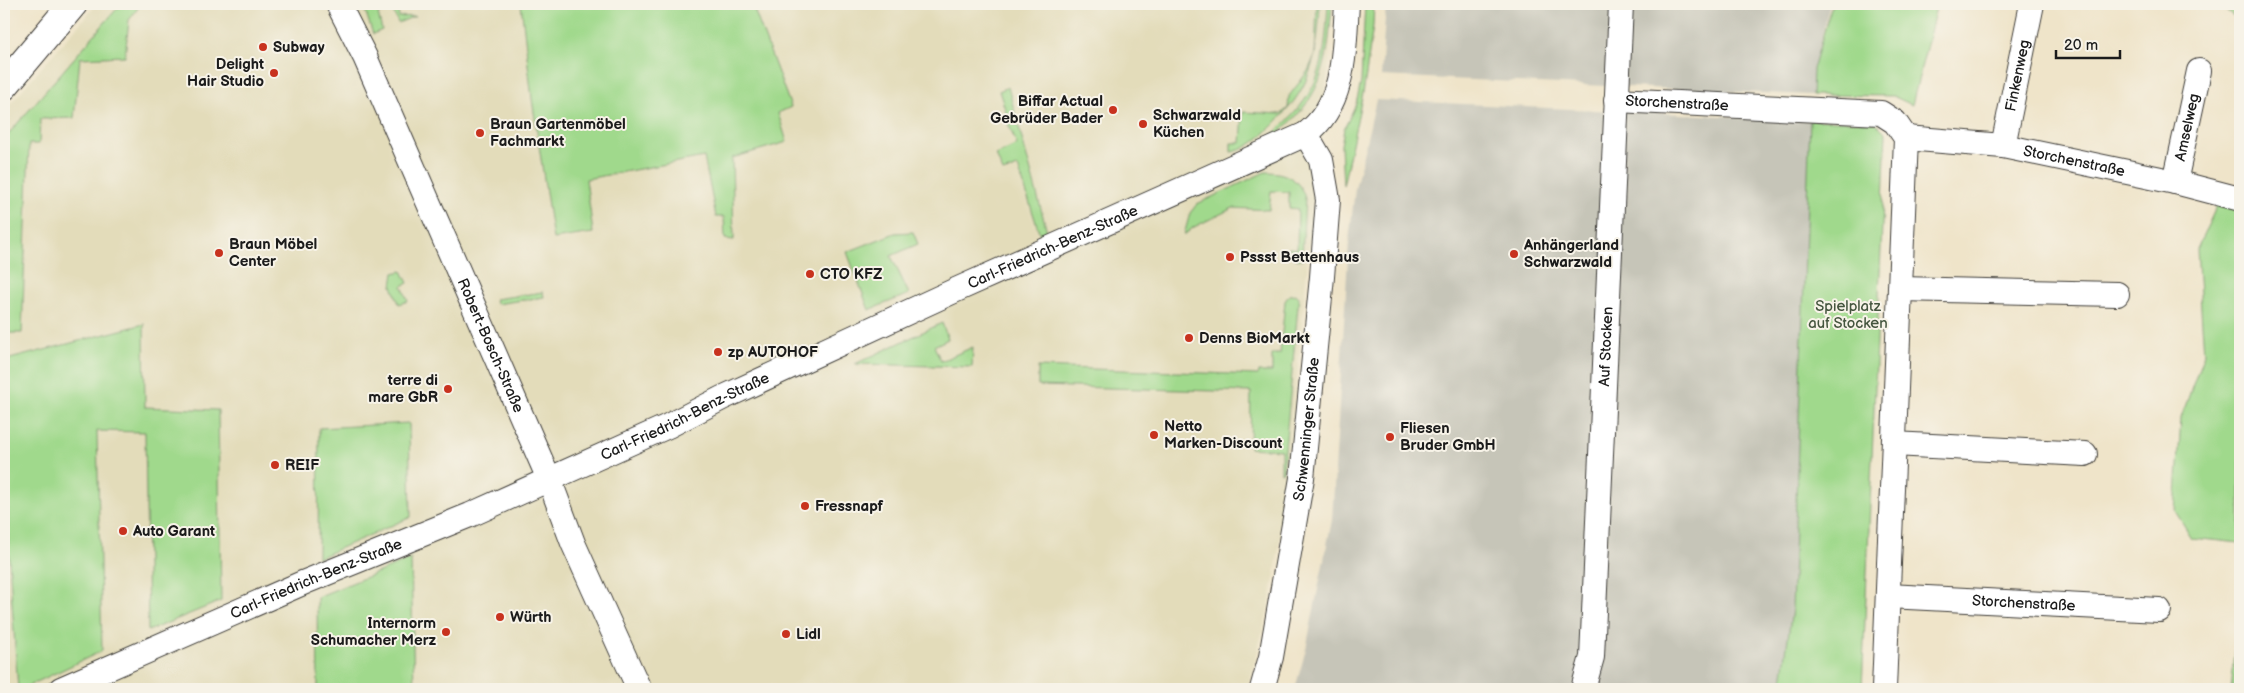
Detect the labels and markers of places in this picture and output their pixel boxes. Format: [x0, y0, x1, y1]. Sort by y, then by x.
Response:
place label: Subway [273, 38, 325, 57]
marker: Subway [257, 41, 269, 53]
place label: Delight Hair Studio [187, 55, 264, 91]
marker: Delight Hair Studio [268, 67, 280, 79]
place label: Biffar Actual Gebrüder Bader [990, 92, 1104, 128]
marker: Biffar Actual Gebrüder Bader [1107, 104, 1119, 116]
place label: Schwarzwald Küchen [1153, 106, 1241, 142]
place label: Braun Gartenmöbel Fachmarkt [490, 115, 626, 151]
marker: Schwarzwald Küchen [1137, 118, 1149, 130]
marker: Braun Gartenmöbel Fachmarkt [474, 127, 486, 139]
place label: Braun Möbel Center [229, 235, 317, 271]
place label: Anhängerland Schwarzwald [1523, 236, 1619, 272]
marker: Braun Möbel Center [213, 247, 225, 259]
place label: Pssst Bettenhaus [1240, 248, 1359, 267]
marker: Anhängerland Schwarzwald [1508, 248, 1520, 260]
marker: Pssst Bettenhaus [1224, 251, 1236, 263]
place label: CTO KFZ [820, 265, 883, 284]
marker: CTO KFZ [804, 268, 816, 280]
place label: Denns BioMarkt [1199, 329, 1310, 348]
marker: Denns BioMarkt [1183, 332, 1195, 344]
place label: zp AUTOHOF [728, 343, 818, 362]
marker: zp AUTOHOF [712, 346, 724, 358]
place label: terre di mare GbR [368, 371, 438, 407]
marker: terre di mare GbR [442, 383, 454, 395]
place label: Netto Marken-Discount [1164, 417, 1282, 453]
place label: Fliesen Bruder GmbH [1400, 419, 1496, 455]
marker: Netto Marken-Discount [1148, 429, 1160, 441]
marker: Fliesen Bruder GmbH [1384, 431, 1396, 443]
place label: REIF [285, 456, 319, 475]
marker: REIF [269, 459, 281, 471]
place label: Fressnapf [815, 497, 884, 516]
marker: Fressnapf [799, 500, 811, 512]
place label: Auto Garant [132, 522, 215, 541]
marker: Auto Garant [117, 525, 129, 537]
place label: Würth [510, 608, 552, 627]
marker: Würth [494, 611, 506, 623]
place label: Internorm Schumacher Merz [311, 614, 437, 650]
place label: Lidl [796, 625, 821, 644]
marker: Internorm Schumacher Merz [440, 626, 452, 638]
marker: Lidl [780, 628, 792, 640]

